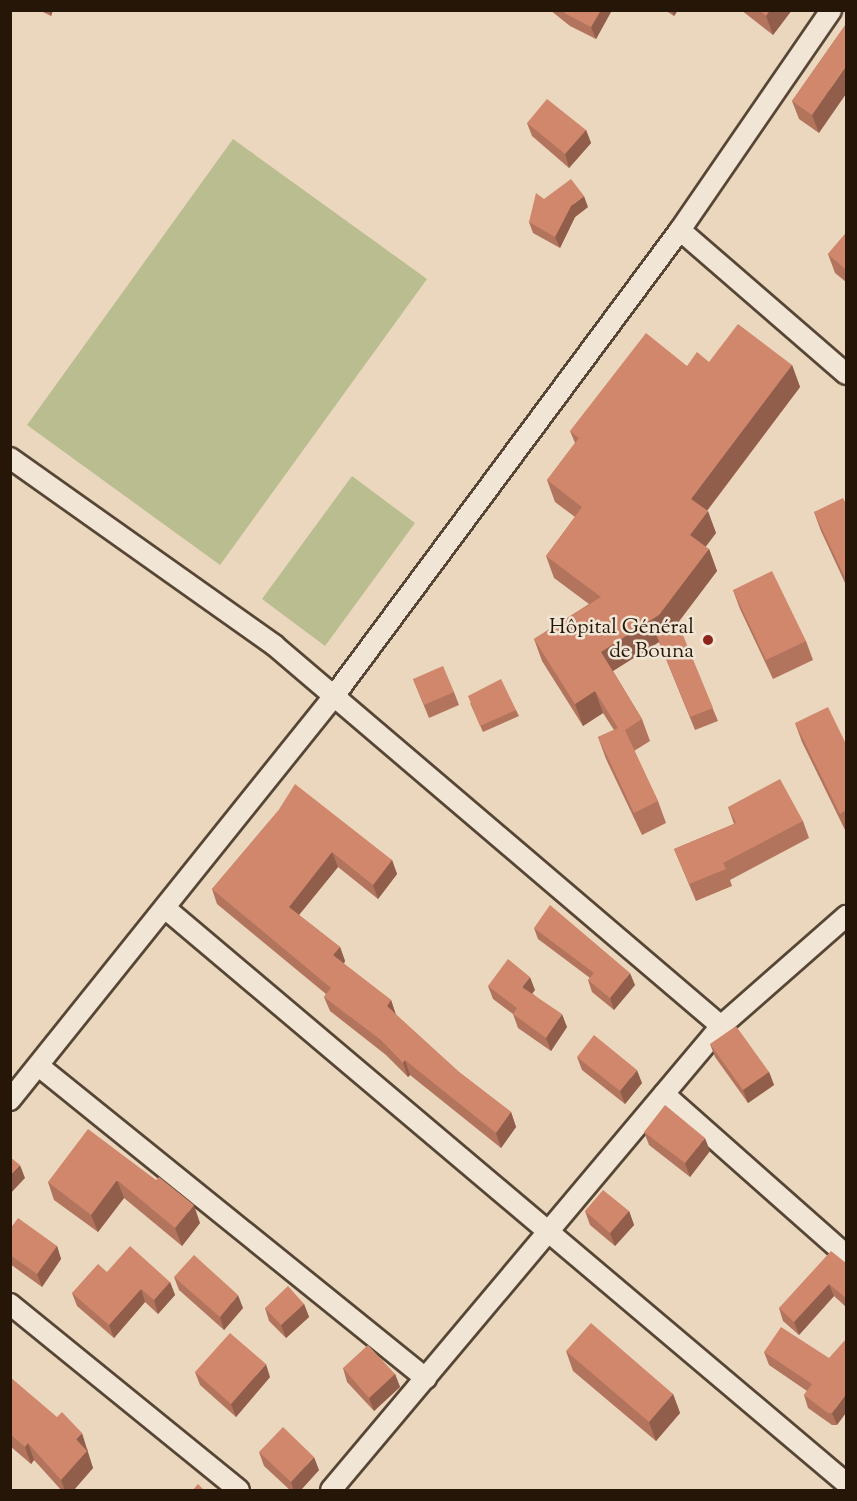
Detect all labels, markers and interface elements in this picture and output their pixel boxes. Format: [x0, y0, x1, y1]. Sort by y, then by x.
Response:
place label: Hôpital Général de Bouna [549, 615, 694, 665]
marker: Hôpital Général de Bouna [699, 631, 717, 649]

